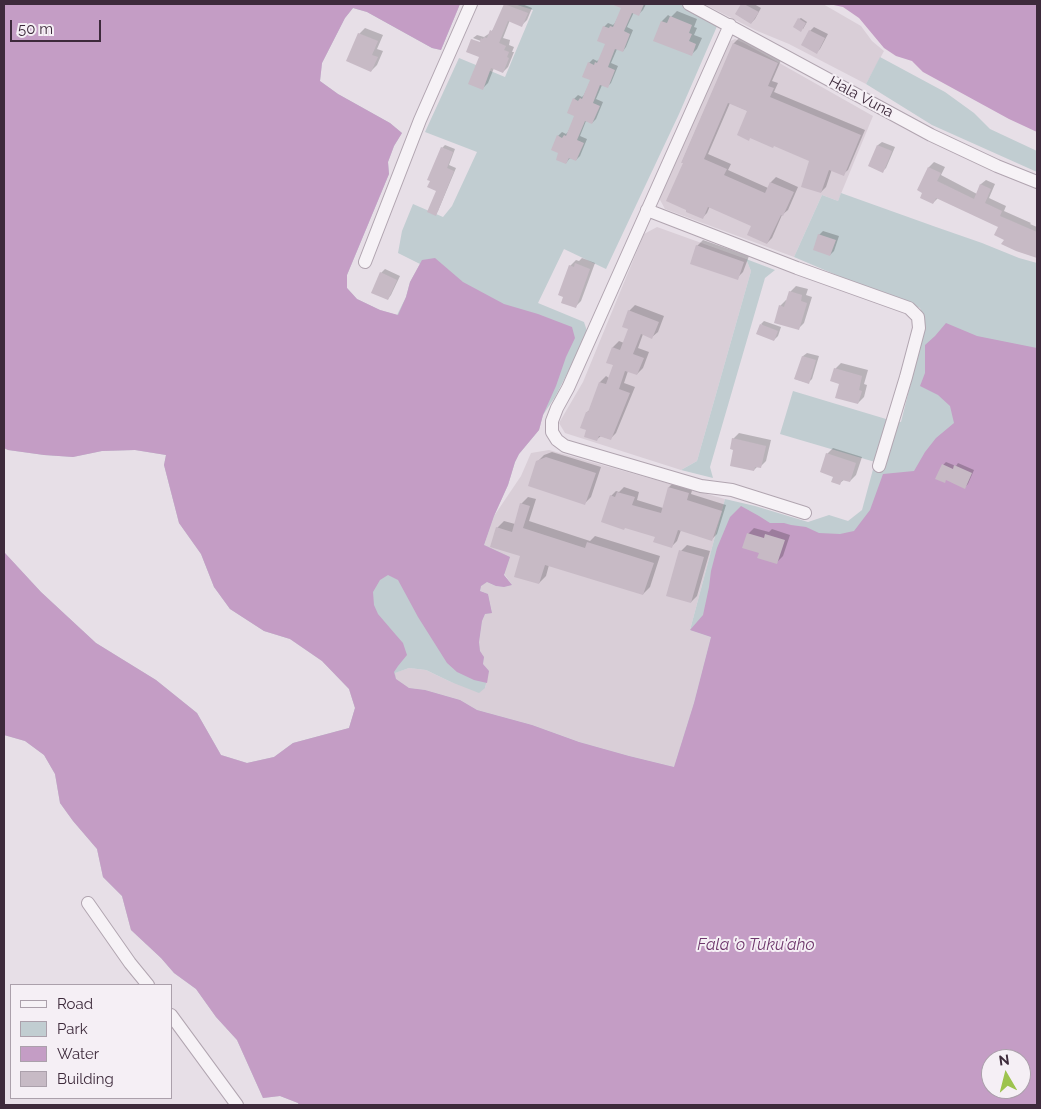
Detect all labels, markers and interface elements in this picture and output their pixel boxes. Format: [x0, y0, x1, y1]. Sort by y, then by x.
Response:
scale bar [12, 10, 104, 42]
text: 50 m [18, 20, 53, 38]
street label: Hala Vuna [826, 72, 896, 122]
water label: Fala 'o Tuku'aho [697, 935, 815, 955]
legend [10, 984, 172, 1099]
text: Road [57, 995, 93, 1013]
text: Park [57, 1020, 88, 1038]
text: Water [57, 1045, 99, 1063]
north arrow [981, 1049, 1031, 1099]
text: N [998, 1051, 1010, 1069]
text: Building [57, 1070, 114, 1088]

